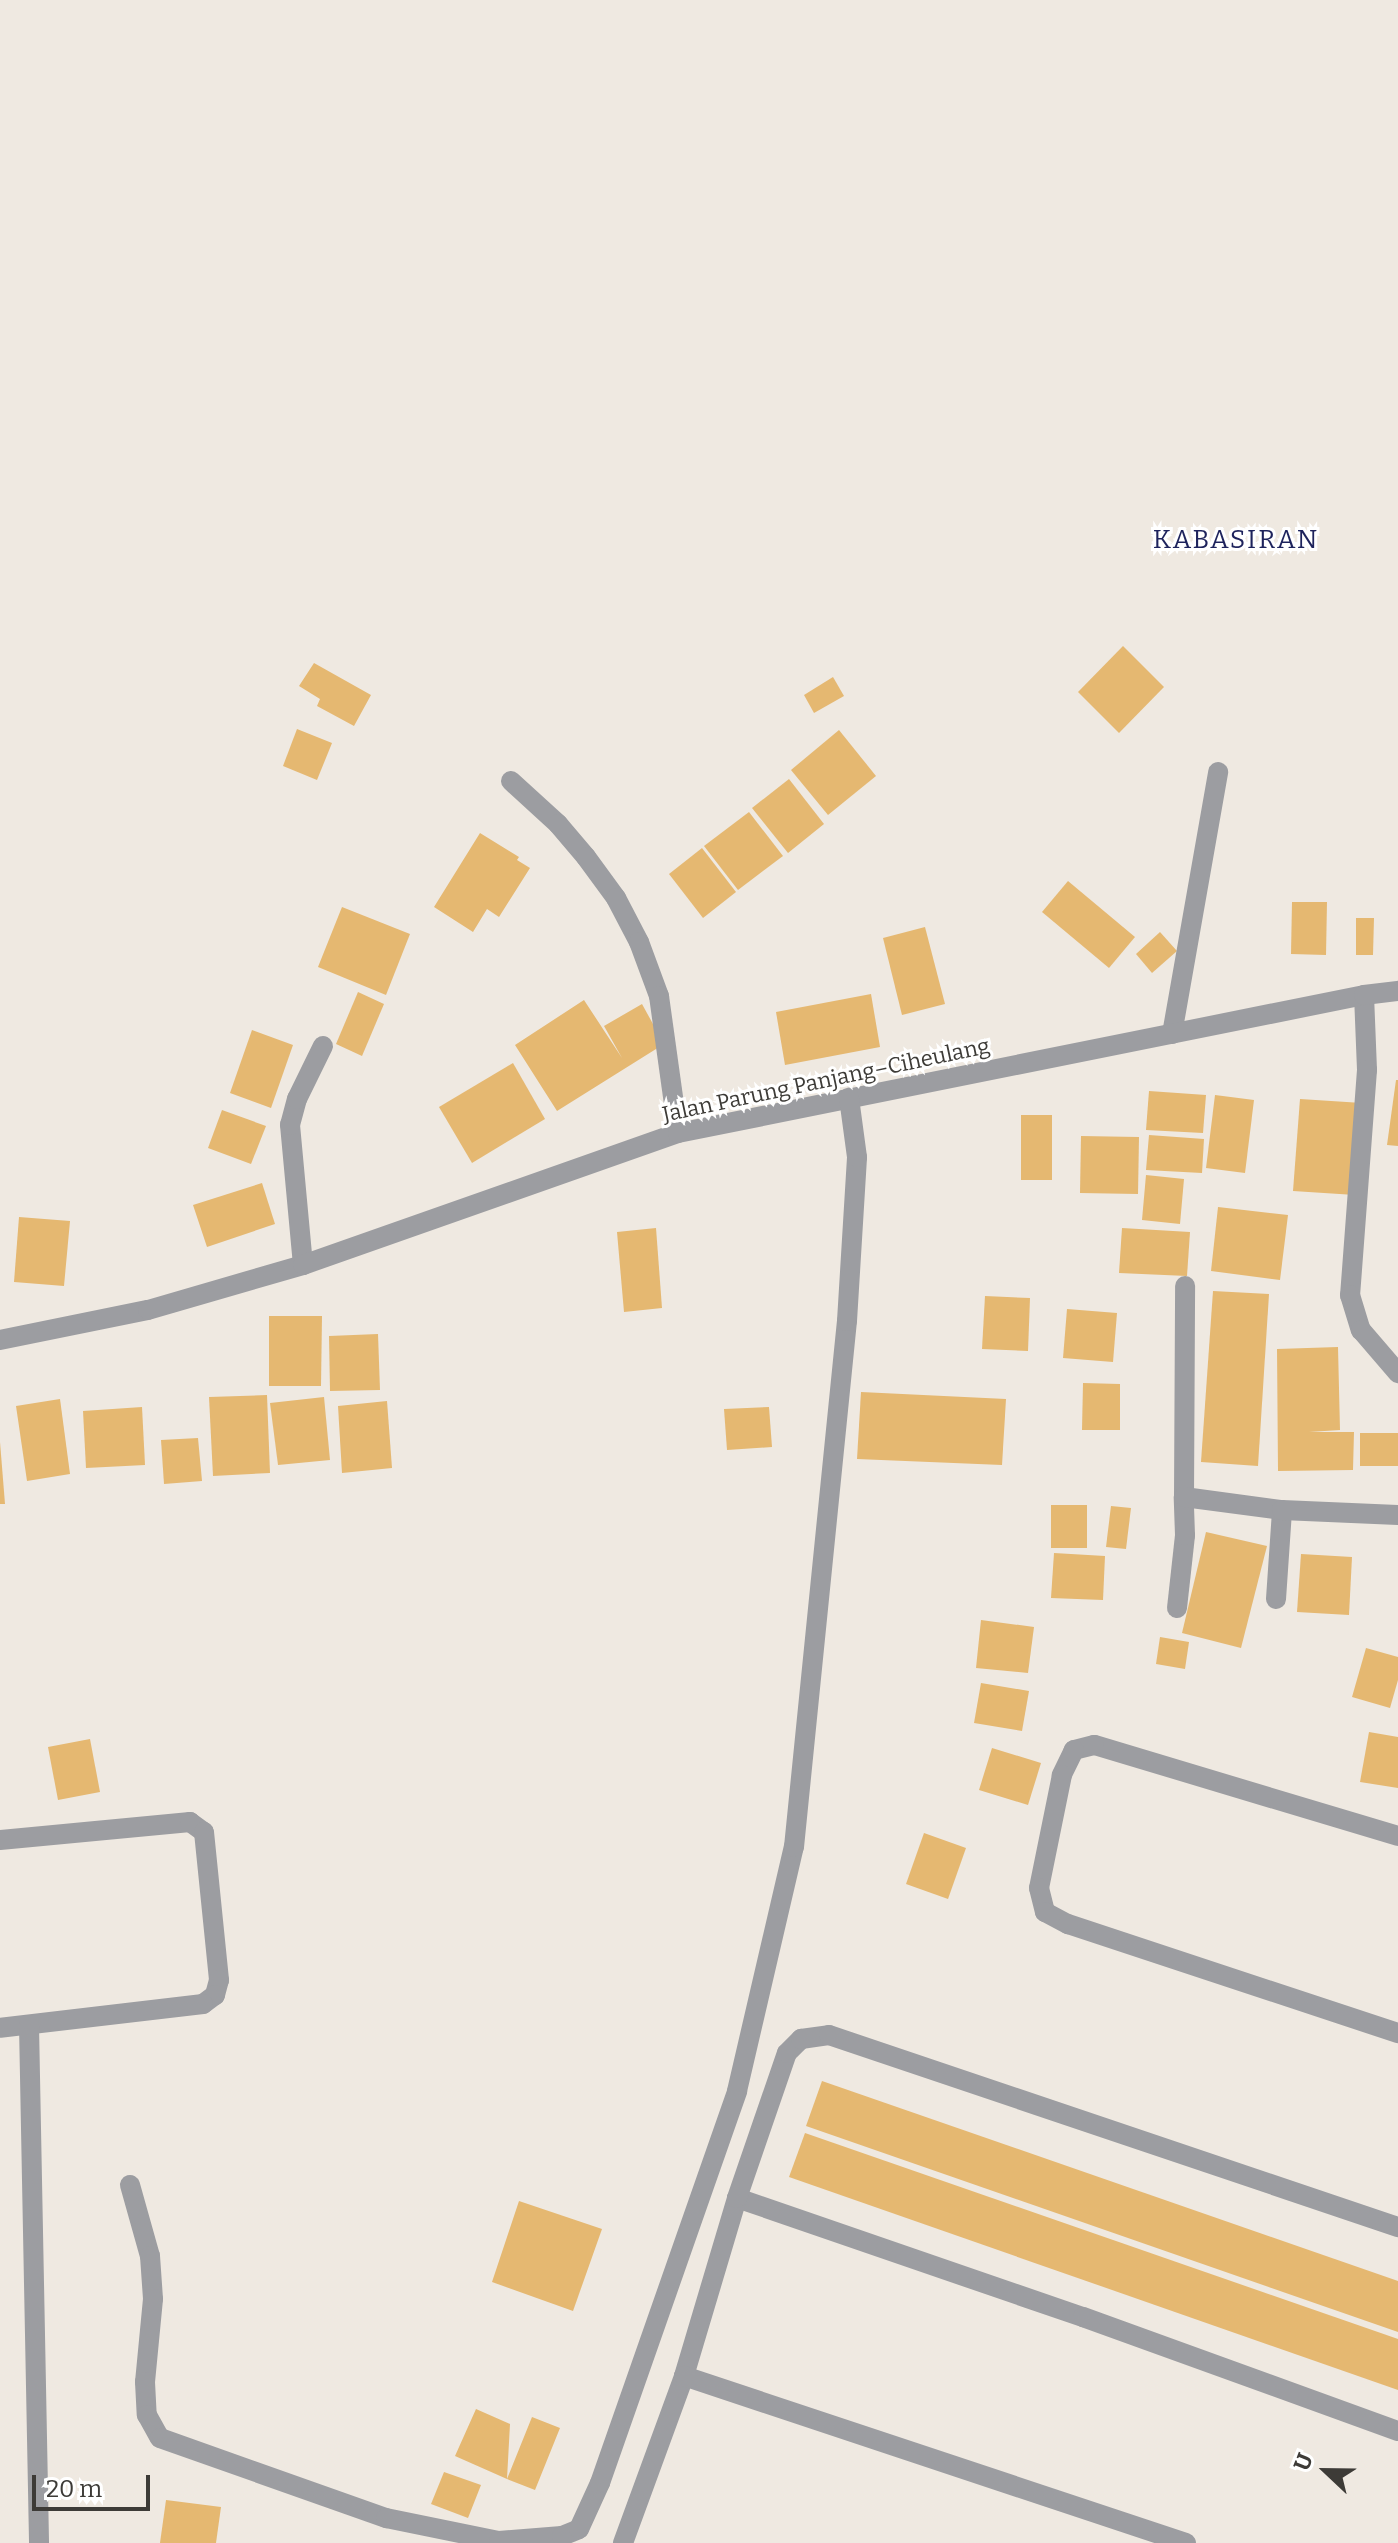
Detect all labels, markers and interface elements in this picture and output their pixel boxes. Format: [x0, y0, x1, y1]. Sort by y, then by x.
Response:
district label: KABASIRAN [1153, 524, 1319, 556]
street label: Jalan Parung Panjang–Ciheulang [660, 1032, 992, 1128]
north arrow [1286, 2431, 1366, 2511]
text: U [1288, 2449, 1319, 2474]
scale bar [36, 2459, 154, 2509]
text: 20 m [46, 2475, 102, 2503]

